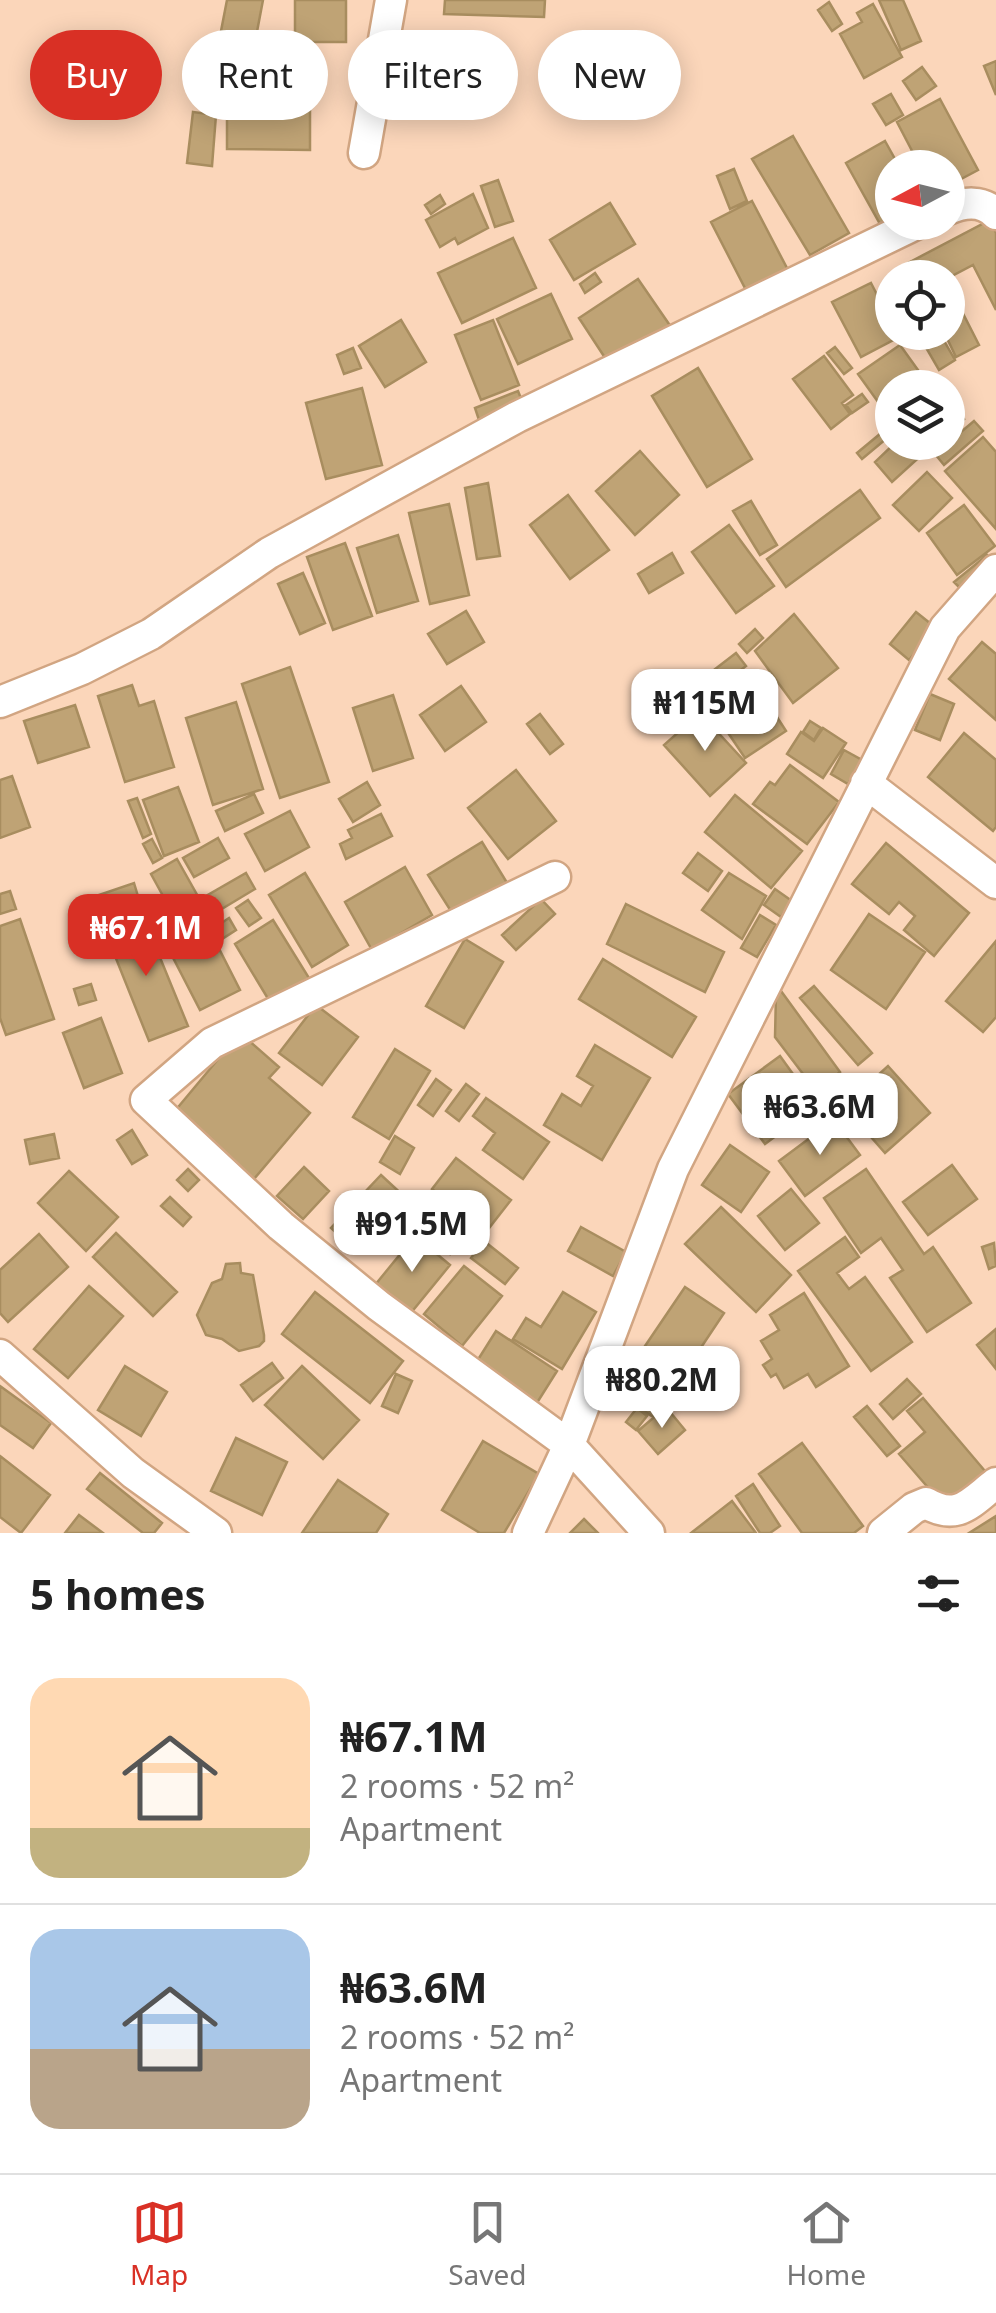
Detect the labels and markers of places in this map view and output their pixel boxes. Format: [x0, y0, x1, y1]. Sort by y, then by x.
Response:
pin: ₦115M [635, 669, 775, 754]
pin: ₦67.1M [65, 894, 227, 979]
pin: ₦63.6M [739, 1073, 901, 1158]
pin: ₦91.5M [331, 1190, 493, 1275]
pin: ₦80.2M [581, 1346, 743, 1431]

